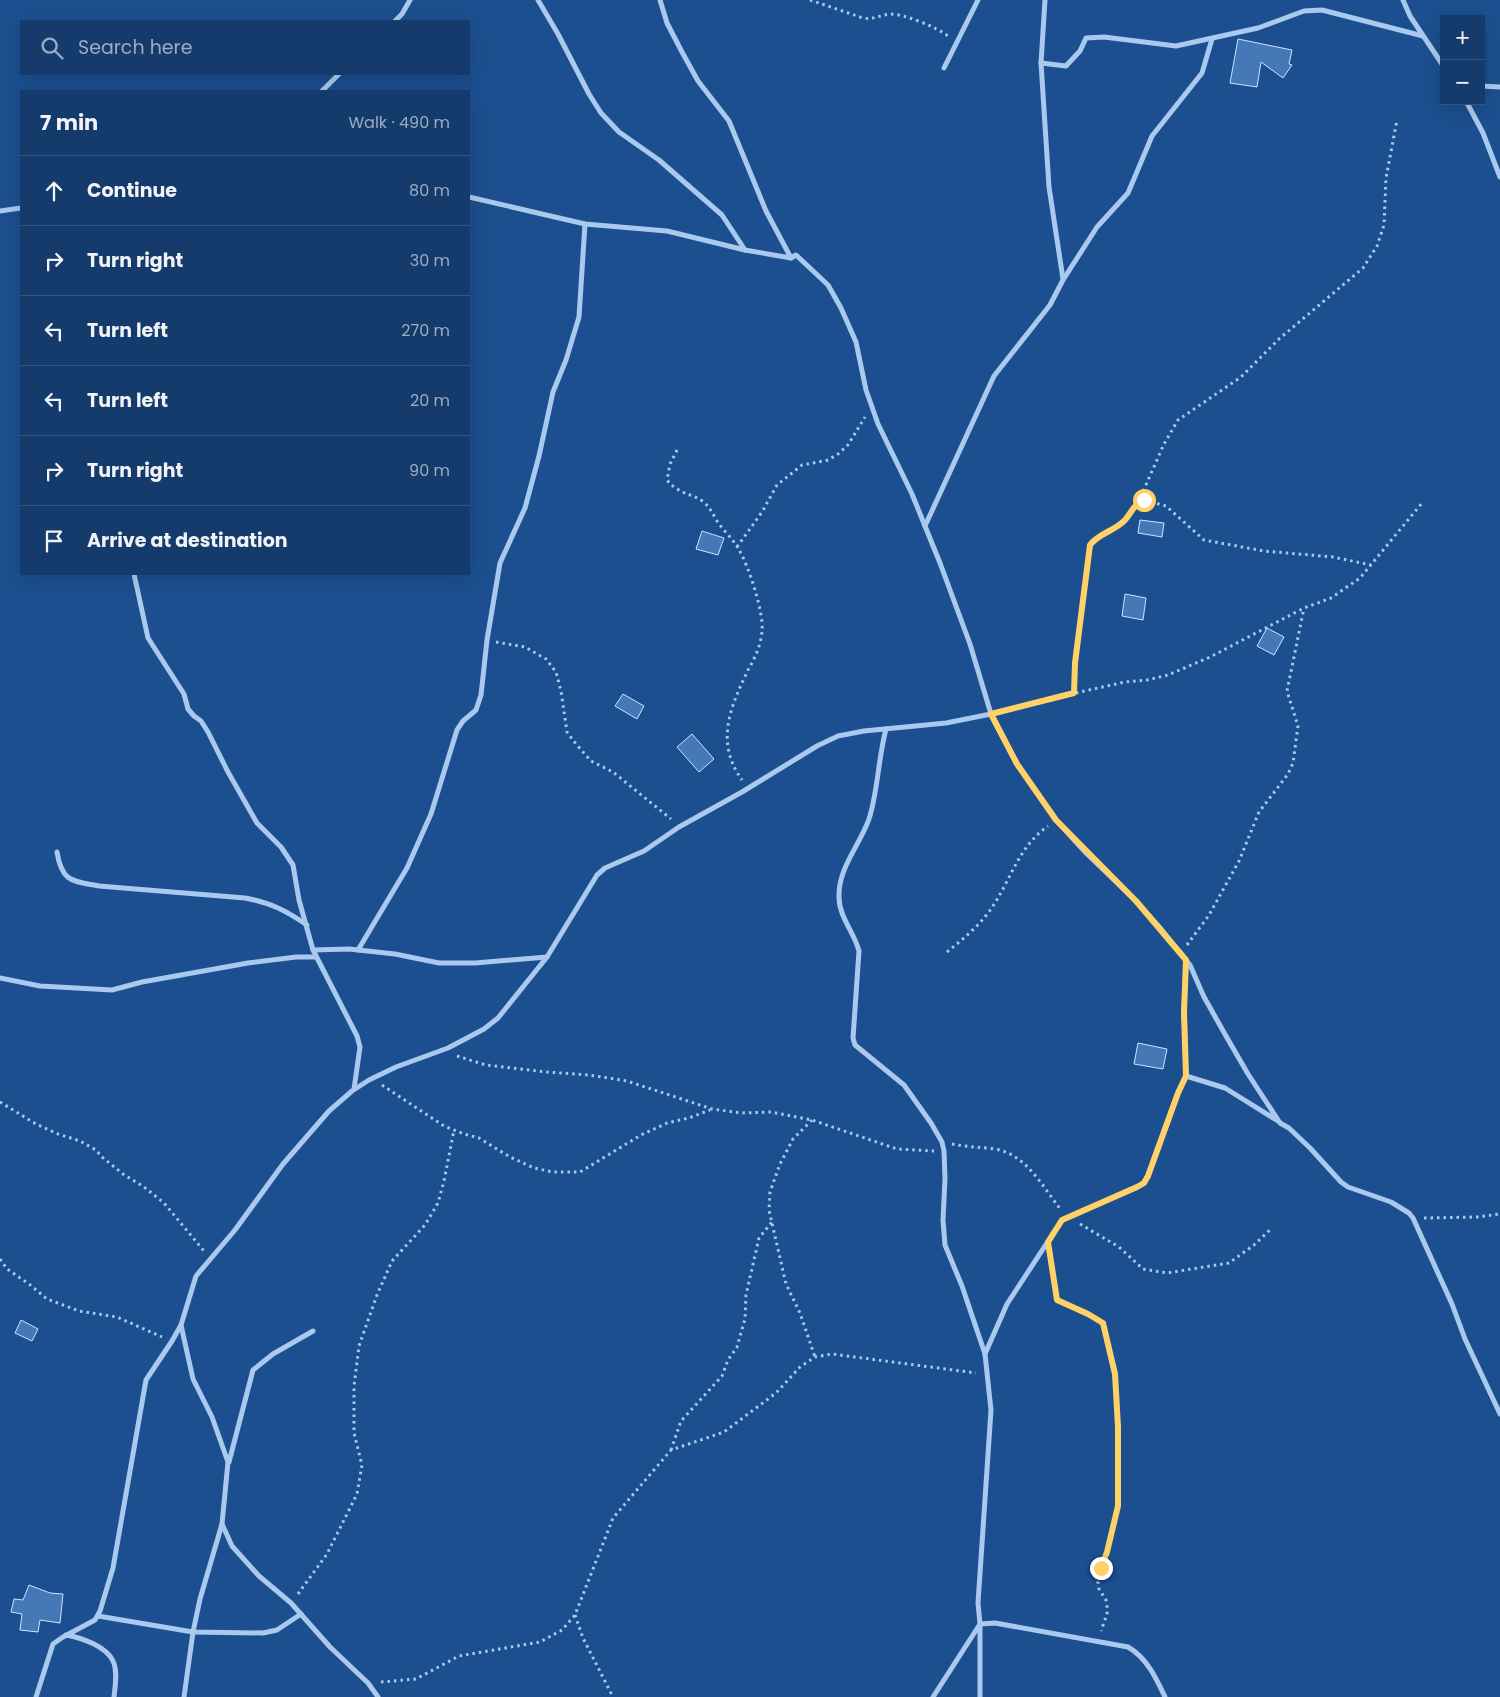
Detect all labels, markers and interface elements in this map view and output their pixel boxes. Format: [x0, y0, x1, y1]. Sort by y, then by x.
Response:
map controls [1440, 15, 1485, 105]
button: + [1440, 15, 1485, 60]
search box [20, 20, 470, 75]
icon: search [38, 34, 66, 62]
text: Search here [78, 34, 192, 61]
button: − [1440, 60, 1485, 105]
text: 7 min [40, 108, 98, 137]
text: Walk · 490 m [349, 111, 450, 134]
icon: ahead [40, 177, 68, 205]
text: Continue [87, 177, 177, 204]
text: 80 m [409, 179, 450, 202]
icon: right [40, 247, 68, 275]
text: Turn right [87, 247, 183, 274]
text: 30 m [410, 249, 450, 272]
icon: left [40, 317, 68, 345]
text: Turn left [87, 317, 168, 344]
text: 270 m [401, 319, 450, 342]
icon: left [40, 387, 68, 415]
text: Turn left [87, 387, 168, 414]
text: 20 m [410, 389, 450, 412]
icon: right [40, 457, 68, 485]
text: Turn right [87, 457, 183, 484]
text: 90 m [409, 459, 450, 482]
route start [1133, 489, 1156, 512]
icon: arrive [40, 527, 68, 555]
text: Arrive at destination [87, 527, 288, 554]
route end [1090, 1557, 1113, 1580]

